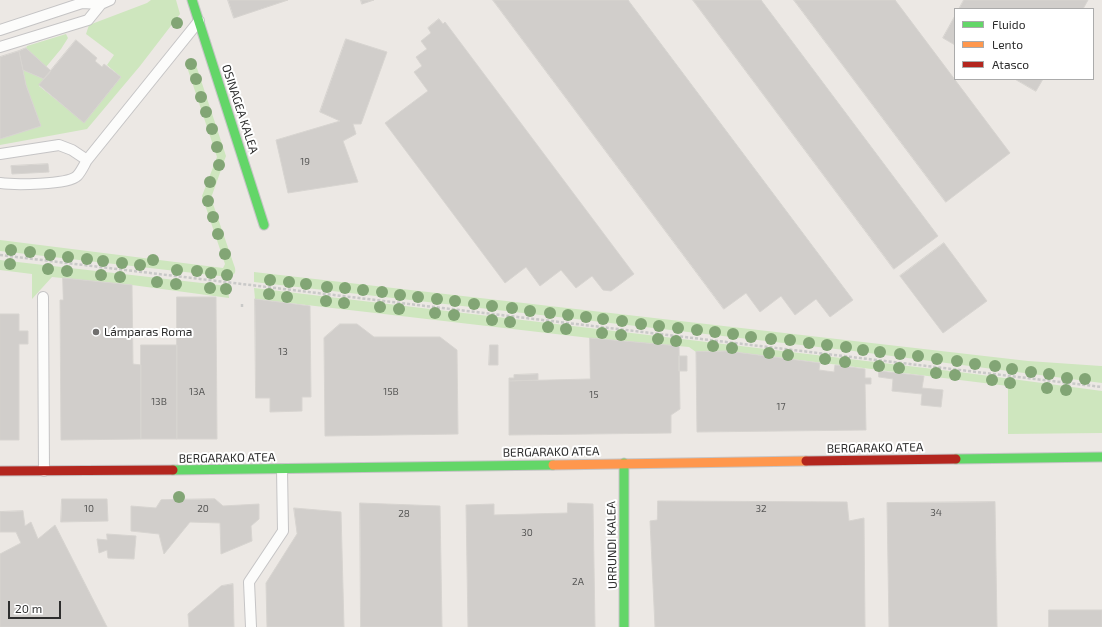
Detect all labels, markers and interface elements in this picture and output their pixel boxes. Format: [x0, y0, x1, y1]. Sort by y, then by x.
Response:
legend [954, 8, 1094, 80]
text: Fluido [992, 17, 1026, 31]
text: Lento [992, 37, 1023, 51]
text: Atasco [992, 57, 1029, 71]
street label: OSINAGEA KALEA [219, 63, 261, 155]
house number: 19 [300, 156, 310, 168]
place label: Lámparas Roma [104, 325, 192, 339]
marker: Lámparas Roma [91, 327, 101, 337]
house number: 13 [278, 346, 288, 358]
house number: 13A [189, 386, 205, 398]
house number: 15B [383, 386, 399, 398]
house number: 15 [589, 389, 599, 401]
house number: 13B [151, 396, 167, 408]
house number: 17 [776, 401, 786, 413]
street label: BERGARAKO ATEA [826, 440, 924, 456]
street label: BERGARAKO ATEA [502, 444, 600, 460]
street label: BERGARAKO ATEA [178, 450, 276, 466]
street label: URRUNDI KALEA [604, 501, 620, 589]
house number: 10 [84, 503, 94, 515]
house number: 20 [197, 503, 209, 515]
house number: 32 [755, 503, 767, 515]
house number: 34 [930, 507, 942, 519]
house number: 28 [398, 508, 410, 520]
house number: 30 [521, 527, 533, 539]
house number: 2A [572, 576, 584, 588]
scale bar [10, 593, 63, 619]
text: 20 m [15, 601, 42, 615]

